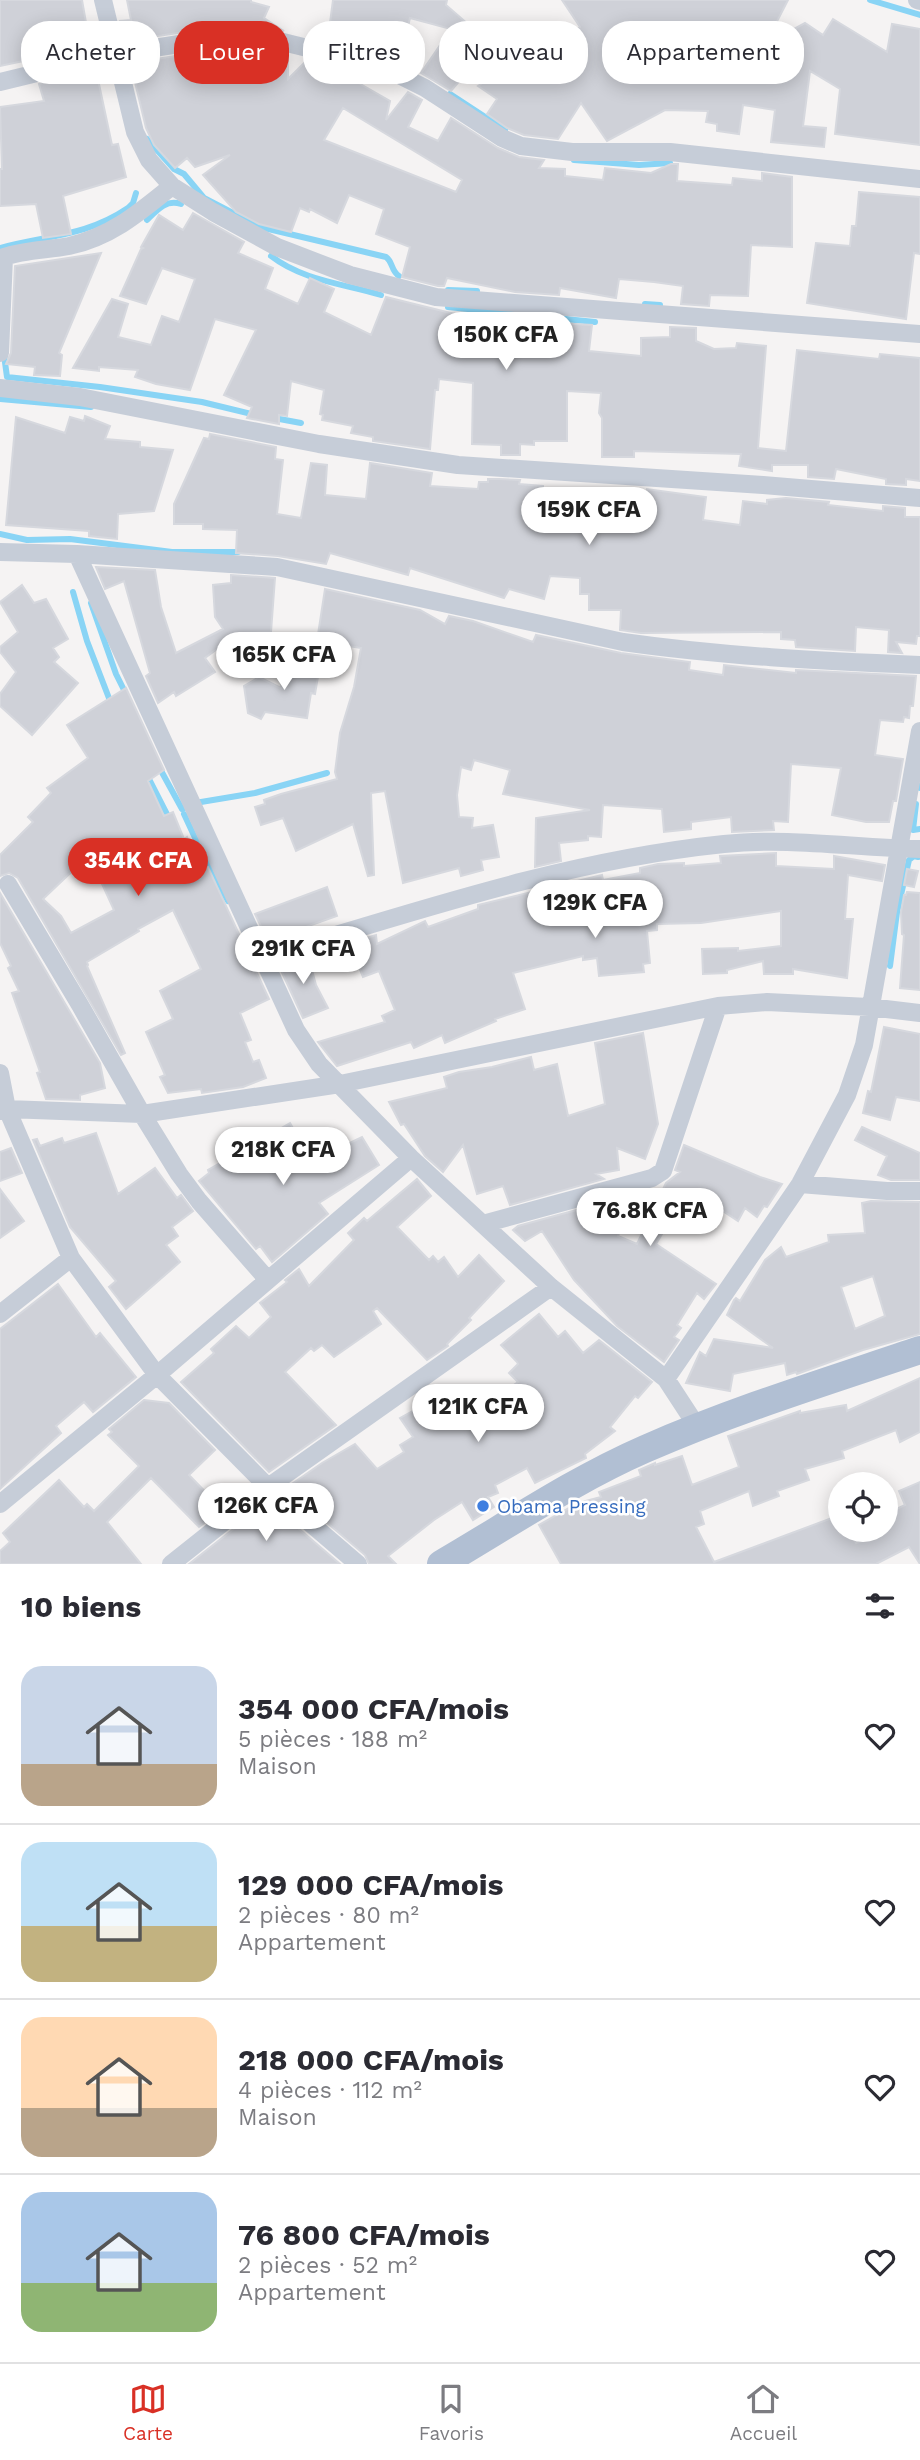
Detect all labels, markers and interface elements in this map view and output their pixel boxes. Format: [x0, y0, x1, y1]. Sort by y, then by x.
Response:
chip: Acheter [21, 21, 160, 84]
chip: Louer [174, 21, 289, 84]
chip: Filtres [303, 21, 425, 84]
chip: Nouveau [439, 21, 588, 84]
chip: Appartement [602, 21, 804, 84]
pin: 150K CFA [434, 312, 578, 372]
text: 150K CFA [454, 321, 558, 348]
pin: 159K CFA [517, 488, 661, 547]
text: 159K CFA [537, 496, 641, 523]
pin: 165K CFA [212, 632, 356, 692]
text: 165K CFA [232, 641, 336, 668]
pin: 354K CFA [66, 838, 210, 898]
text: 354K CFA [84, 847, 192, 874]
pin: 129K CFA [523, 880, 667, 940]
text: 129K CFA [543, 889, 647, 916]
pin: 291K CFA [231, 926, 375, 986]
text: 291K CFA [251, 935, 355, 962]
pin: 218K CFA [211, 1128, 355, 1187]
text: 218K CFA [231, 1136, 335, 1163]
pin: 76.8K CFA [570, 1188, 730, 1248]
text: 76.8K CFA [593, 1197, 707, 1224]
pin: 121K CFA [406, 1384, 550, 1444]
text: 121K CFA [428, 1393, 528, 1420]
map controls [828, 1472, 898, 1542]
button: locate [828, 1472, 898, 1542]
pin: 126K CFA [194, 1484, 338, 1543]
text: 126K CFA [214, 1492, 318, 1519]
place label: Obama Pressing [497, 1495, 647, 1518]
marker: Obama Pressing [475, 1498, 491, 1514]
icon: filters [861, 1587, 899, 1625]
text: 10 biens [21, 1589, 141, 1624]
text: 354 000 CFA/mois [238, 1691, 509, 1726]
icon: home [77, 1694, 161, 1778]
icon: heart [861, 1717, 899, 1755]
text: 5 pièces · 188 m² [238, 1726, 427, 1753]
text: Maison [238, 1753, 317, 1780]
text: 129 000 CFA/mois [238, 1867, 504, 1902]
icon: home [77, 1870, 161, 1954]
icon: heart [861, 1893, 899, 1931]
text: 2 pièces · 80 m² [238, 1902, 419, 1929]
text: Appartement [238, 1929, 386, 1956]
text: 218 000 CFA/mois [238, 2042, 504, 2077]
icon: home [77, 2045, 161, 2129]
icon: heart [861, 2068, 899, 2106]
text: 4 pièces · 112 m² [238, 2077, 422, 2104]
text: Maison [238, 2104, 317, 2131]
text: 76 800 CFA/mois [238, 2217, 490, 2252]
icon: home [77, 2220, 161, 2304]
icon: heart [861, 2243, 899, 2281]
text: 2 pièces · 52 m² [238, 2252, 417, 2279]
text: Appartement [238, 2279, 386, 2306]
tab: Carte [123, 2380, 173, 2445]
tab: Favoris [419, 2380, 484, 2445]
tab: Accueil [730, 2380, 797, 2445]

